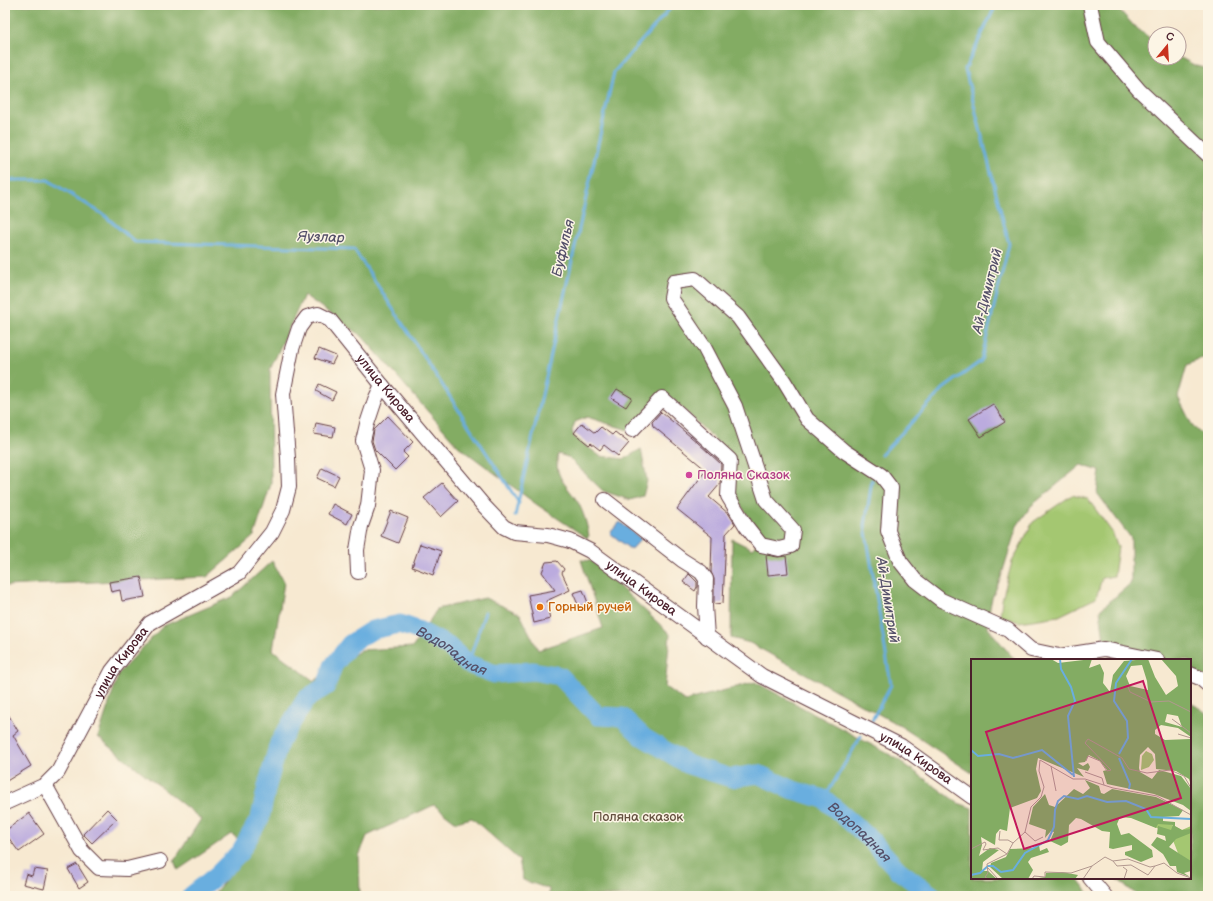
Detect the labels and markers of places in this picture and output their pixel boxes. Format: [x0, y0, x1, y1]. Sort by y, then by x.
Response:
place label: Поляна Сказок [697, 467, 790, 483]
marker: Поляна Сказок [684, 470, 694, 480]
place label: Горный ручей [548, 599, 632, 615]
marker: Горный ручей [535, 602, 545, 612]

